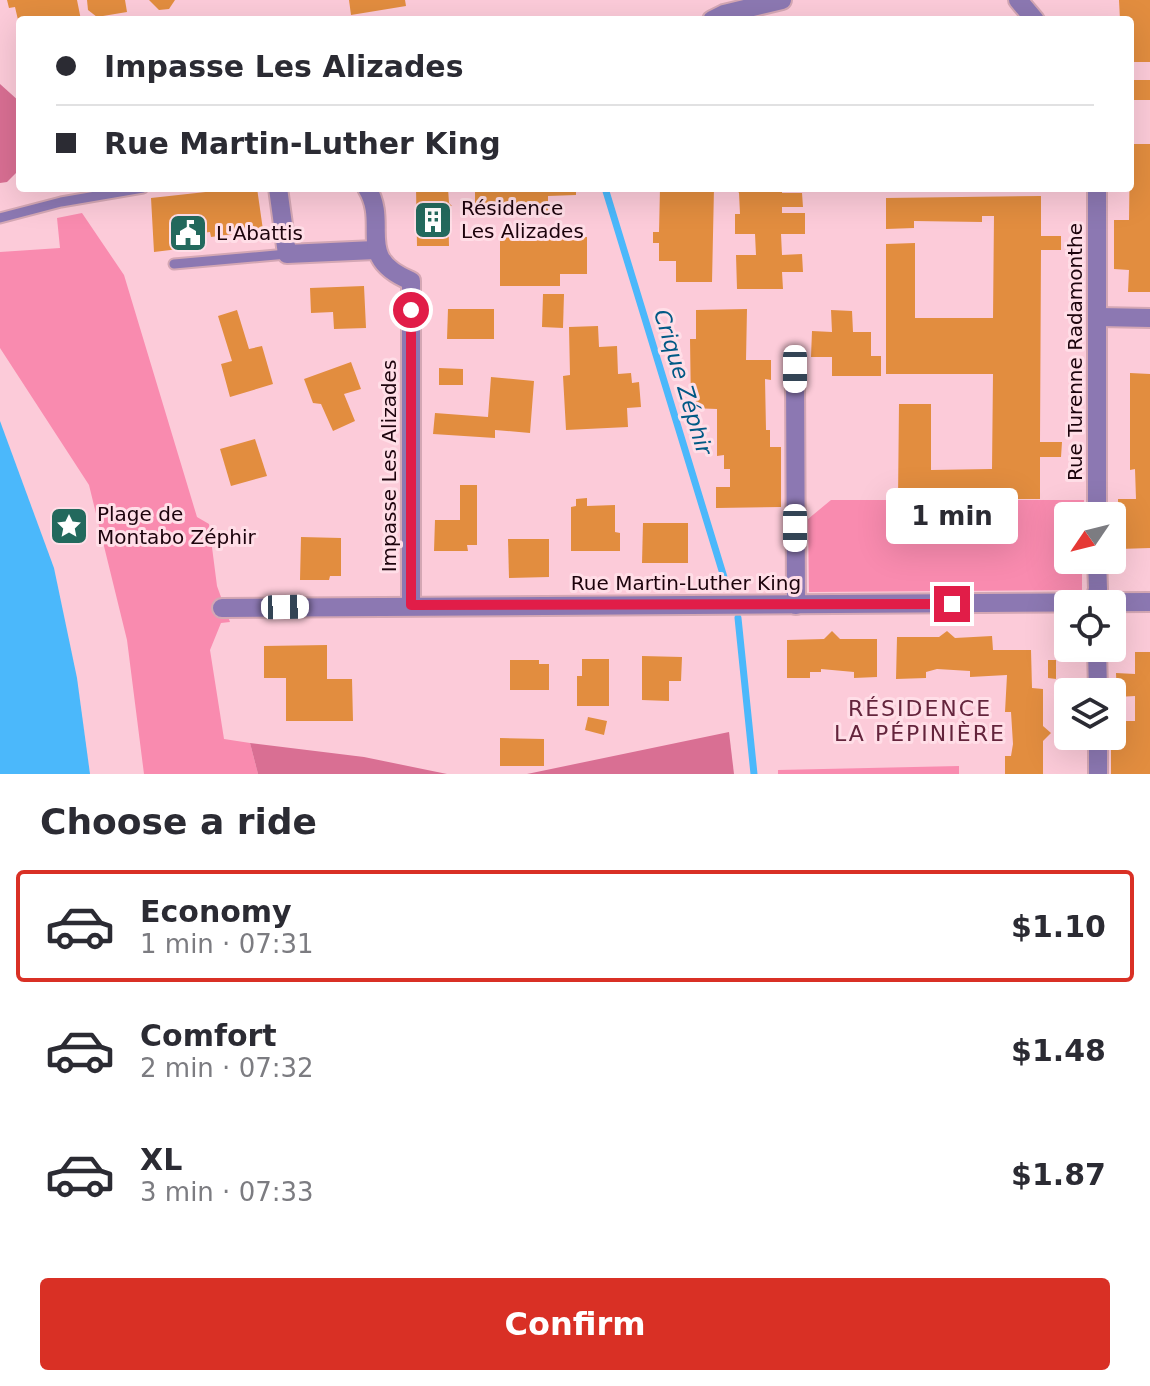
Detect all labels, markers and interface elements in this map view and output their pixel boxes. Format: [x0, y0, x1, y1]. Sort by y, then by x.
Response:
text: Impasse Les Alizades [104, 49, 464, 84]
text: Rue Martin-Luther King [104, 126, 501, 161]
place label: Résidence Les Alizades [461, 196, 584, 243]
building icon: Résidence Les Alizades [412, 199, 454, 241]
public building icon: L'Abattis [167, 212, 209, 254]
place label: L'Abattis [216, 221, 303, 245]
street label: Rue Turenne Radamonthe [1063, 223, 1087, 481]
route start [393, 292, 429, 328]
water label: Crique Zéphir [649, 306, 718, 460]
car [783, 345, 807, 393]
street label: Impasse Les Alizades [377, 360, 401, 572]
callout: 1 min [886, 488, 1018, 544]
text: 1 min [911, 501, 993, 531]
place label: Plage de Montabo Zéphir [97, 502, 256, 549]
north arrow [1054, 502, 1126, 574]
map controls [1054, 502, 1126, 750]
car [783, 504, 807, 552]
place icon: Plage de Montabo Zéphir [48, 505, 90, 547]
street label: Rue Martin-Luther King [571, 571, 801, 595]
route end [934, 586, 970, 622]
button: locate [1054, 590, 1126, 662]
car [261, 595, 309, 619]
button: layers [1054, 678, 1126, 750]
district label: RÉSIDENCE LA PÉPINIÈRE [834, 696, 1006, 746]
text: Choose a ride [40, 801, 317, 842]
icon: car [44, 890, 116, 962]
text: Economy [140, 894, 292, 929]
text: $1.10 [1011, 909, 1106, 944]
text: 1 min · 07:31 [140, 929, 314, 959]
icon: car [44, 1014, 116, 1086]
text: Comfort [140, 1018, 277, 1053]
text: $1.48 [1011, 1033, 1106, 1068]
text: 2 min · 07:32 [140, 1053, 314, 1083]
icon: car [44, 1138, 116, 1210]
text: XL [140, 1142, 182, 1177]
text: $1.87 [1011, 1157, 1106, 1192]
text: 3 min · 07:33 [140, 1177, 314, 1207]
button: Confirm [40, 1278, 1110, 1370]

